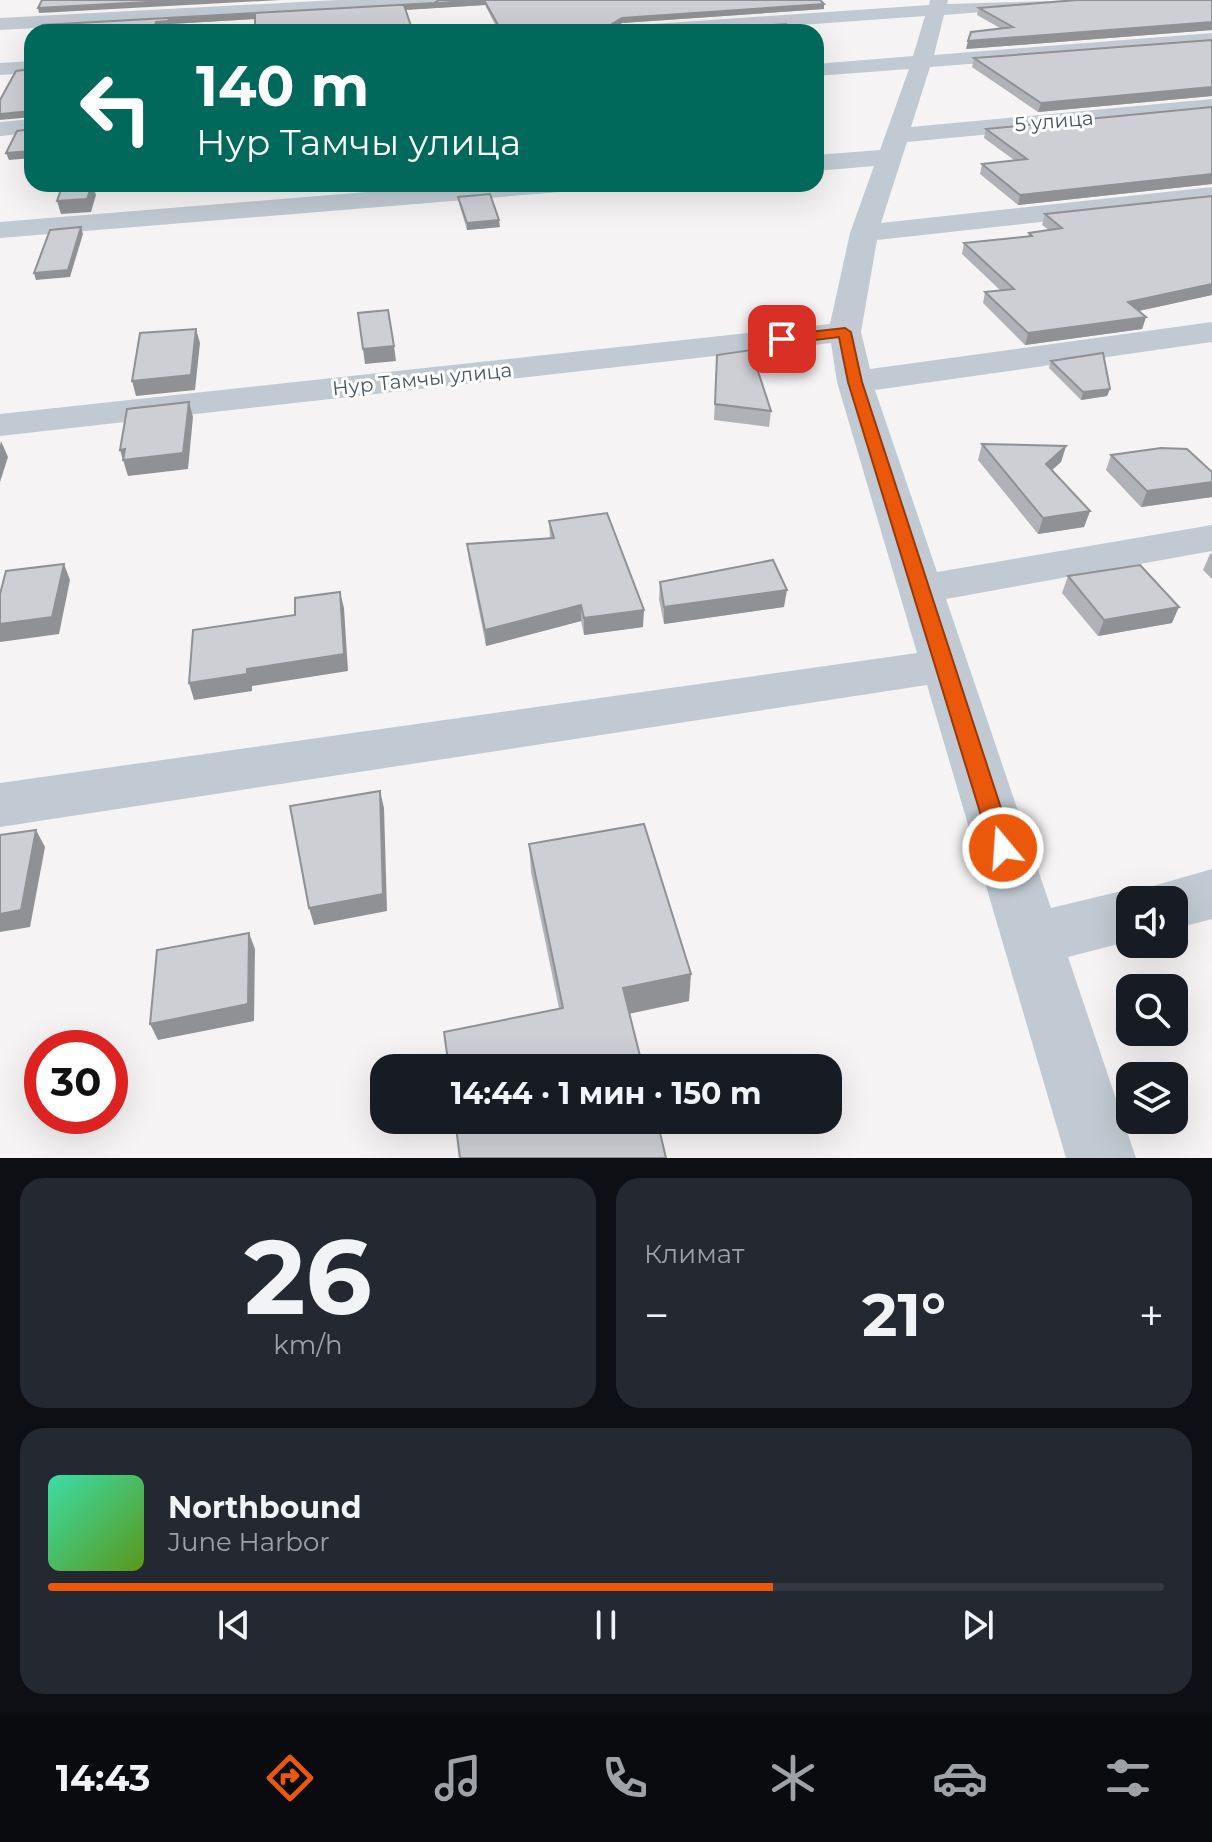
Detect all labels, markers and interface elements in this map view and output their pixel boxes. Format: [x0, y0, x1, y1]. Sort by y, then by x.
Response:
text: 140 m [196, 52, 369, 120]
icon: left [64, 56, 168, 160]
street label: 5 улица [1014, 106, 1094, 136]
text: Нур Тамчы улица [196, 120, 521, 164]
pin [748, 305, 816, 373]
icon: arrive [760, 317, 804, 361]
street label: Нур Тамчы улица [331, 358, 513, 400]
position arrow [961, 806, 1045, 890]
map controls [1116, 886, 1188, 1134]
button: sound [1116, 886, 1188, 958]
button: search [1116, 974, 1188, 1046]
speed limit sign: 30 [24, 1030, 128, 1134]
button: layers [1116, 1062, 1188, 1134]
text: 14:44 · 1 мин · 150 m [451, 1075, 761, 1112]
text: 26 [244, 1213, 372, 1340]
text: Климат [644, 1238, 744, 1270]
text: 21° [862, 1278, 946, 1351]
text: − [644, 1288, 669, 1342]
text: + [1139, 1288, 1164, 1342]
text: km/h [273, 1329, 343, 1361]
text: Northbound [168, 1489, 362, 1526]
text: June Harbor [168, 1526, 330, 1558]
icon: previous [212, 1603, 256, 1647]
icon: pause [584, 1603, 628, 1647]
icon: next [956, 1603, 1000, 1647]
icon: directions [262, 1750, 318, 1806]
icon: music [430, 1750, 486, 1806]
icon: phone [597, 1750, 653, 1806]
icon: climate [765, 1750, 821, 1806]
icon: car [932, 1750, 988, 1806]
icon: filters [1100, 1750, 1156, 1806]
text: 14:43 [56, 1756, 150, 1800]

